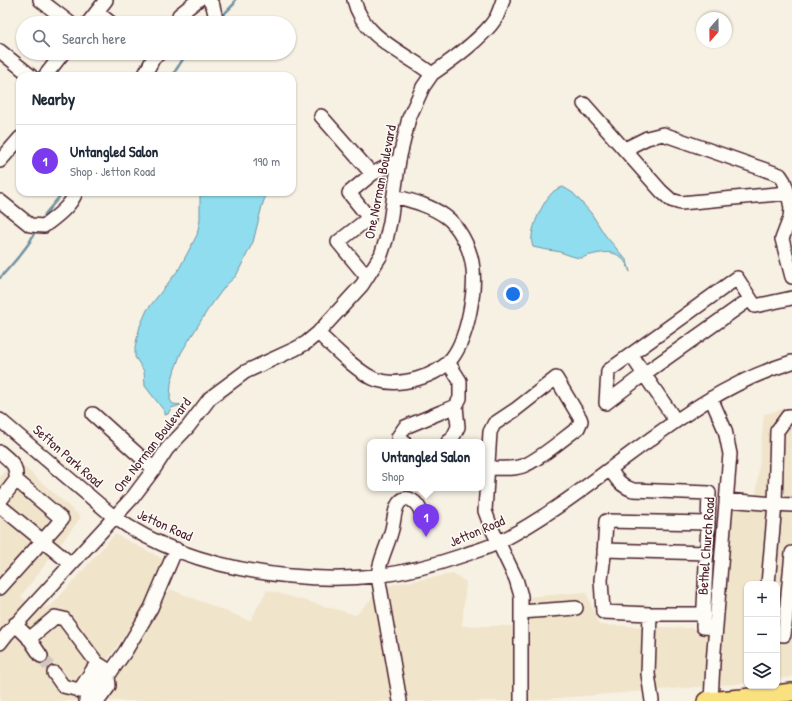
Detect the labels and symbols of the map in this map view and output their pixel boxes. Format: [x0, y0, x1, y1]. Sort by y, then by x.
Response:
north arrow [696, 12, 732, 48]
street label: One Norman Boulevard [359, 123, 400, 240]
your location [503, 284, 523, 304]
street label: One Norman Boulevard [109, 393, 195, 496]
street label: Sefton Park Road [29, 420, 108, 492]
street label: Bethel Church Road [693, 496, 718, 595]
street label: Jetton Road [135, 504, 196, 545]
pin: 1 [413, 504, 439, 537]
street label: Jetton Road [446, 510, 508, 551]

